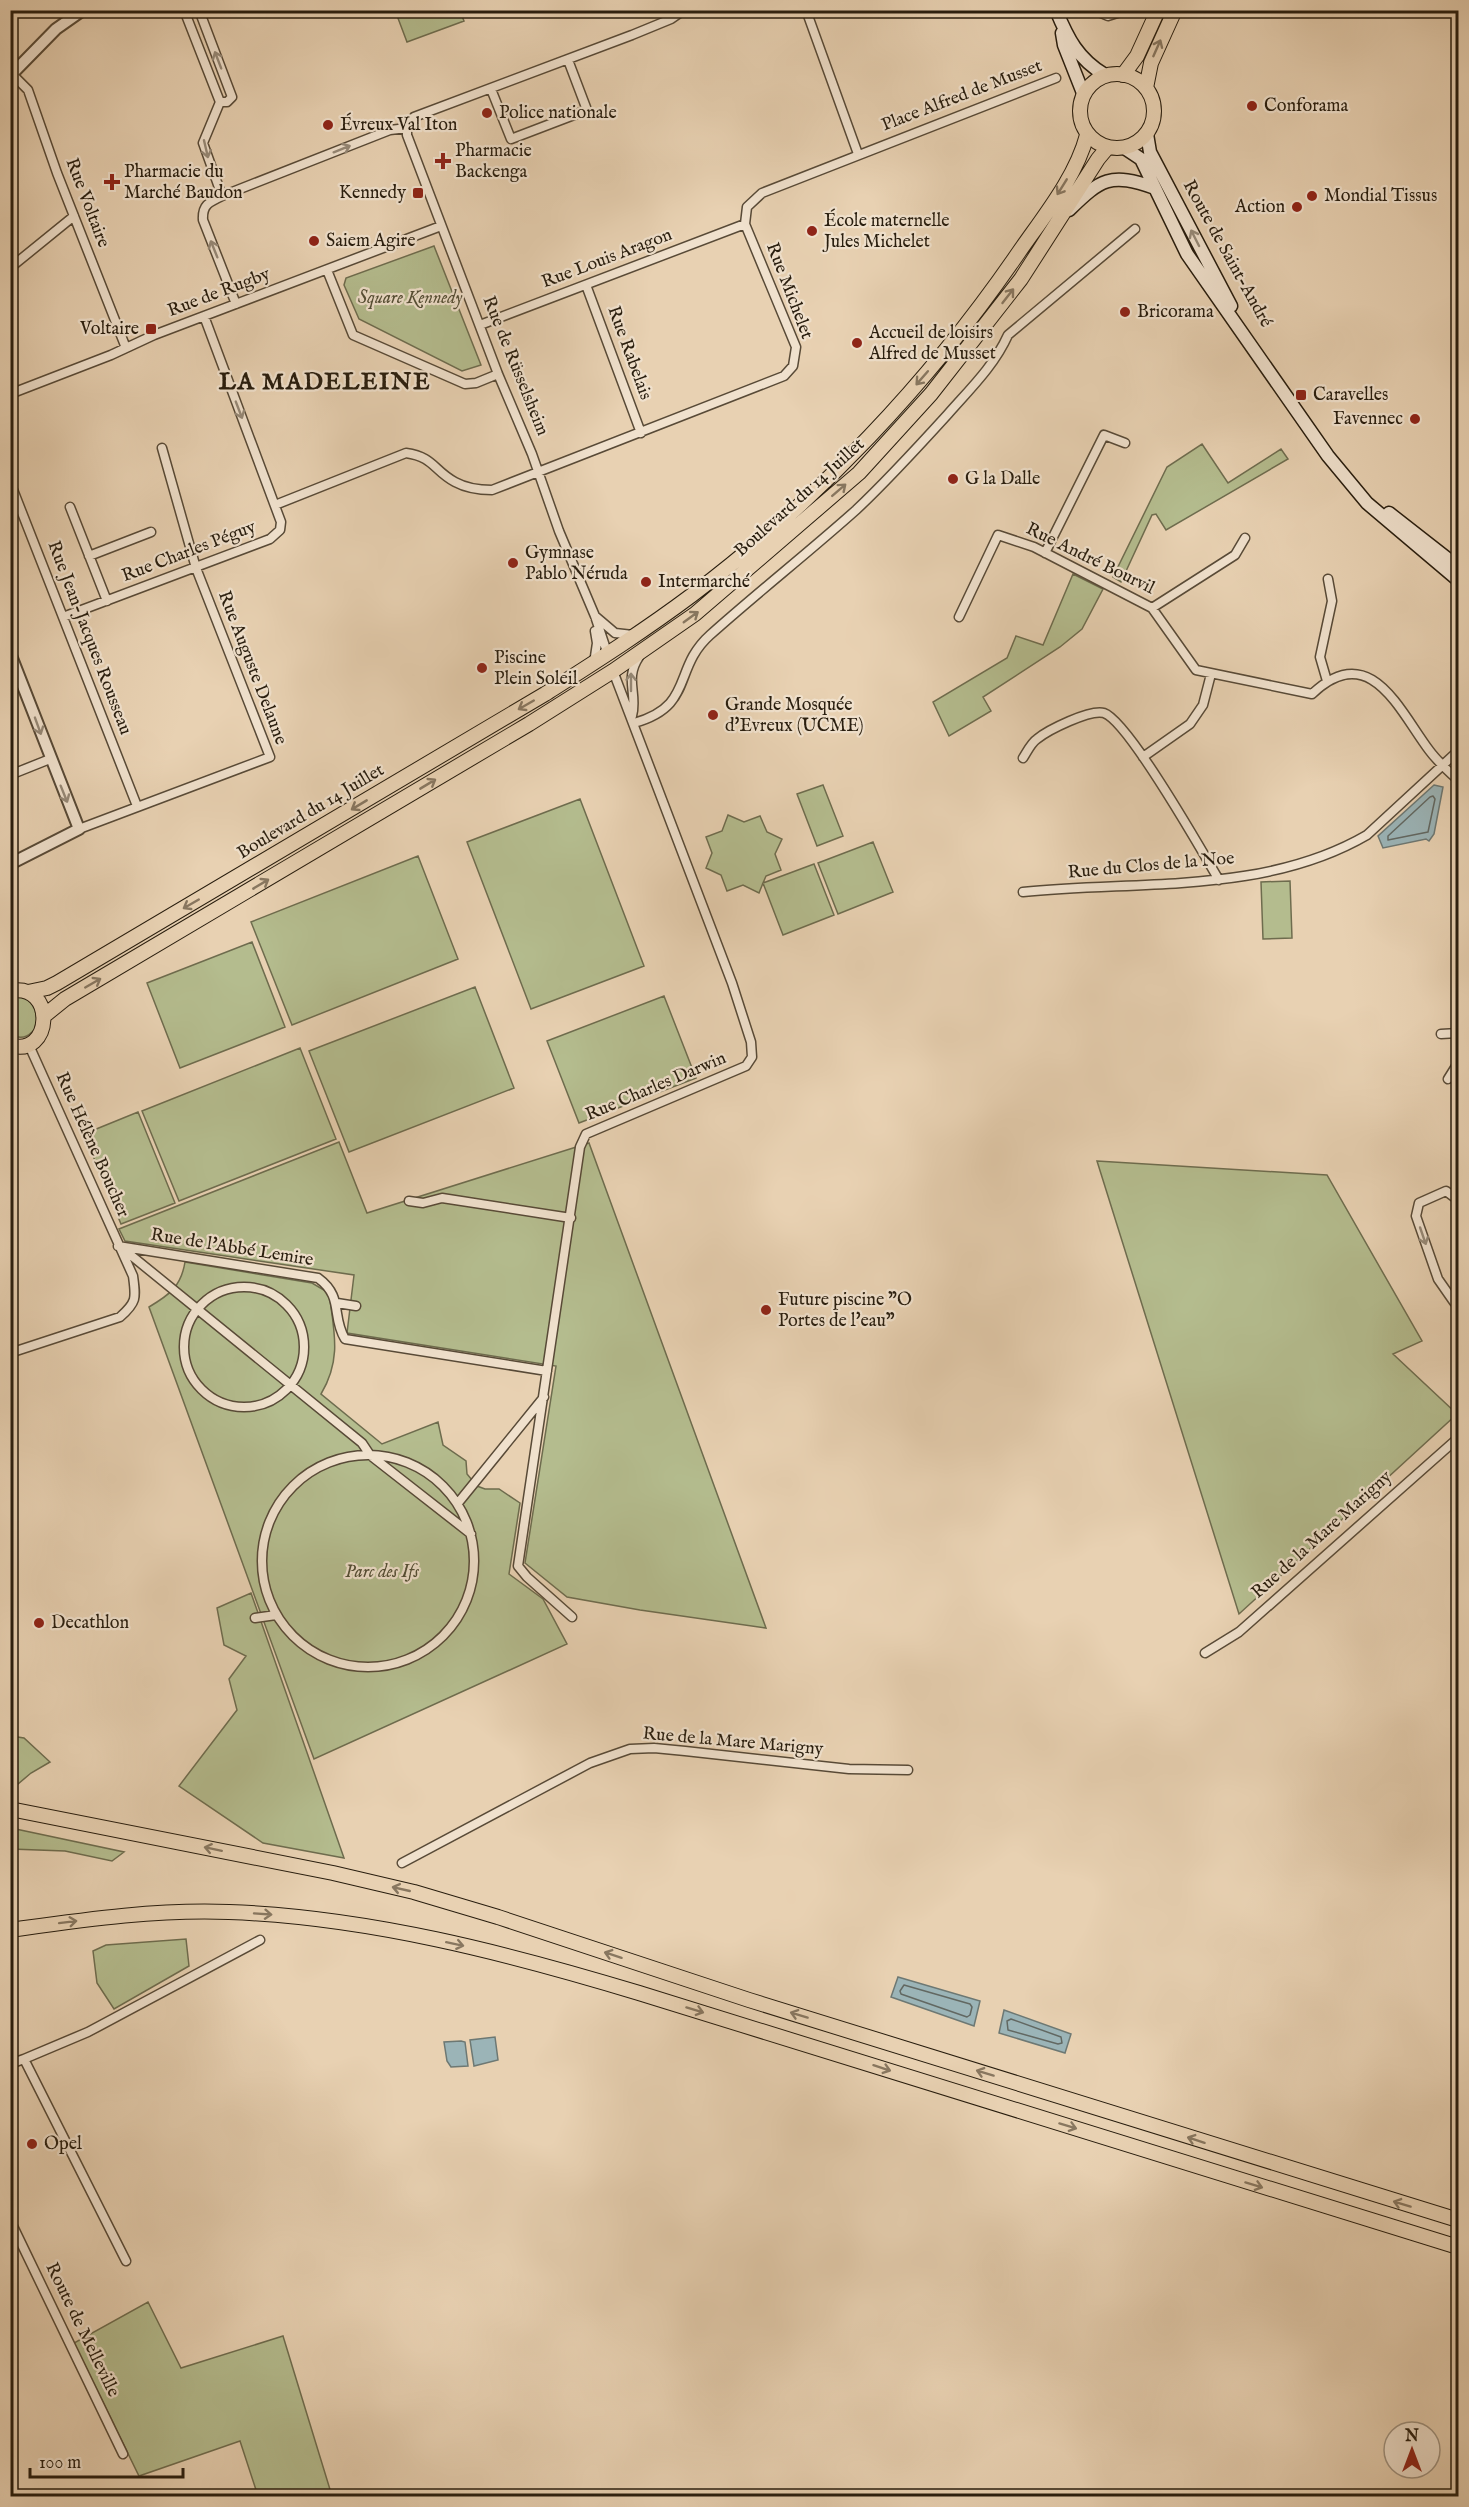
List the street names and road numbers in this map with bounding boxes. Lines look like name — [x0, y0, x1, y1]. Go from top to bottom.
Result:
street label: Place Alfred de Musset — [879, 55, 1045, 137]
street label: Rue Voltaire — [59, 155, 115, 251]
street label: Route de Saint-André — [1177, 176, 1277, 332]
street label: Rue Louis Aragon — [539, 223, 676, 294]
street label: Rue Michelet — [760, 239, 818, 343]
street label: Rue de Rugby — [164, 263, 274, 323]
street label: Rue de Rüsselsheim — [477, 293, 554, 439]
street label: Rue Rabelais — [601, 303, 657, 403]
street label: Boulevard du 14 Juillet — [730, 433, 870, 563]
street label: Rue Charles Péguy — [119, 516, 259, 588]
street label: Rue André Bourvil — [1022, 518, 1158, 600]
street label: Rue Jean-Jacques Rousseau — [41, 538, 137, 738]
street label: Rue Auguste Delaune — [212, 588, 292, 748]
street label: Boulevard du 14 Juillet — [233, 759, 389, 865]
street label: Rue du Clos de la Noe — [1067, 847, 1235, 885]
street label: Rue Charles Darwin — [582, 1047, 730, 1127]
street label: Rue Hélène Boucher — [50, 1069, 134, 1222]
street label: Rue de l'Abbé Lemire — [149, 1224, 315, 1272]
street label: Rue de la Mare Marigny — [1247, 1466, 1397, 1604]
street label: Rue de la Mare Marigny — [642, 1723, 824, 1761]
street label: Route de Melleville — [40, 2259, 124, 2401]

